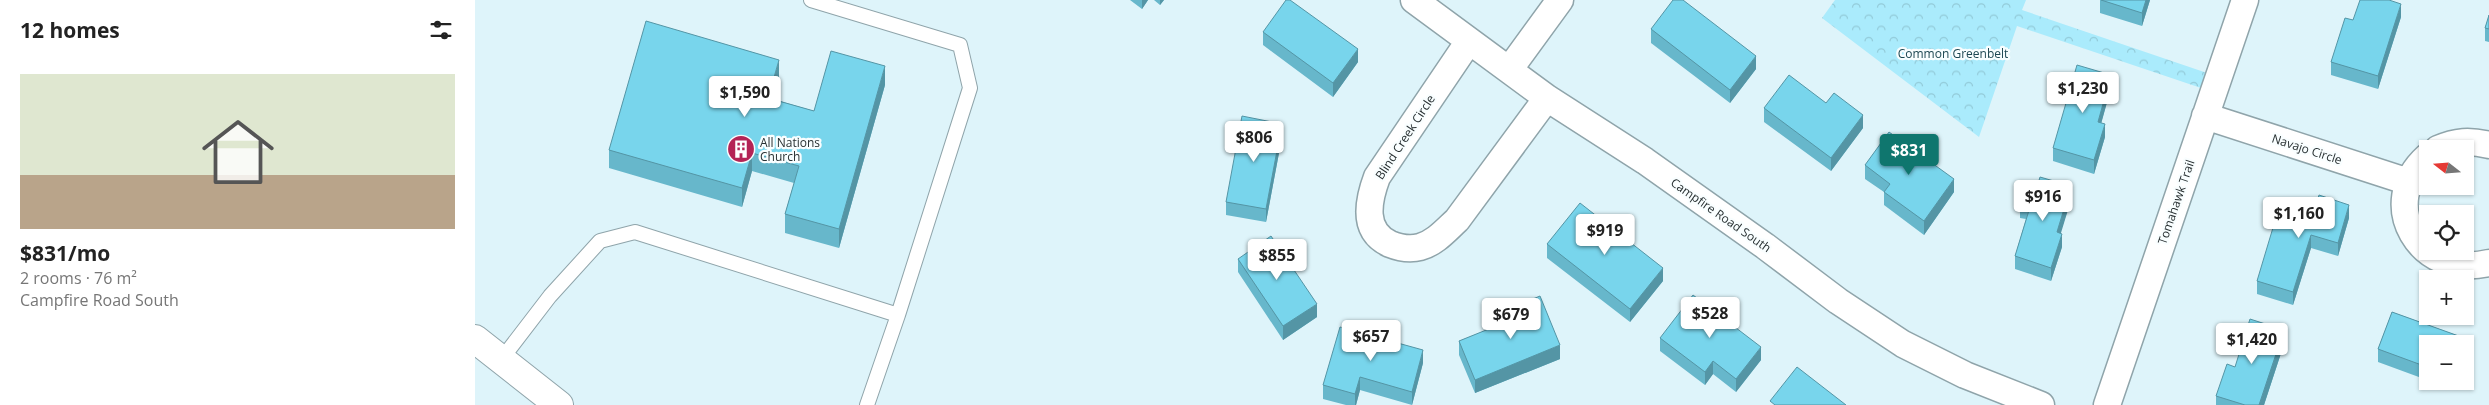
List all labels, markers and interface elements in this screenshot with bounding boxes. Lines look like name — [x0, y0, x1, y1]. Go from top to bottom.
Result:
text: 12 homes — [20, 16, 120, 44]
icon: filters — [427, 16, 455, 44]
park label: Common Greenbelt — [1898, 45, 2008, 62]
pin: $1,230 — [2042, 72, 2124, 114]
pin: $1,590 — [704, 76, 786, 118]
text: $1,230 — [2058, 77, 2108, 99]
text: $1,590 — [720, 81, 770, 103]
street label: Blind Creek Circle — [1371, 91, 1439, 183]
icon: home — [193, 107, 283, 197]
pin: $806 — [1224, 120, 1284, 163]
text: $806 — [1236, 126, 1272, 148]
street label: Navajo Circle — [2270, 130, 2344, 168]
building icon: All Nations Church — [726, 134, 756, 164]
place label: All Nations Church — [760, 134, 820, 165]
pin: $831 — [1879, 134, 1939, 176]
text: $831 — [1891, 139, 1927, 161]
north arrow — [2419, 140, 2474, 195]
map controls — [2419, 140, 2474, 390]
street label: Tomahawk Trail — [2154, 157, 2198, 247]
street label: Campfire Road South — [1667, 174, 1775, 256]
pin: $916 — [2013, 180, 2073, 222]
text: $916 — [2025, 185, 2061, 207]
pin: $1,160 — [2258, 196, 2340, 239]
text: $1,160 — [2274, 202, 2324, 224]
button: locate — [2419, 205, 2474, 260]
pin: $919 — [1575, 214, 1635, 256]
text: $919 — [1587, 219, 1623, 241]
pin: $855 — [1247, 238, 1307, 281]
text: $831/mo — [20, 239, 110, 267]
text: $855 — [1259, 244, 1295, 266]
text: 2 rooms · 76 m² — [20, 267, 137, 289]
button: + — [2419, 270, 2474, 325]
text: Campfire Road South — [20, 289, 179, 311]
pin: $528 — [1680, 296, 1740, 339]
pin: $679 — [1481, 298, 1541, 340]
text: $528 — [1692, 302, 1728, 324]
text: $679 — [1493, 303, 1529, 325]
pin: $657 — [1341, 320, 1401, 362]
pin: $1,420 — [2211, 322, 2293, 365]
text: $657 — [1353, 325, 1389, 347]
text: $1,420 — [2227, 328, 2277, 350]
button: − — [2419, 335, 2474, 390]

